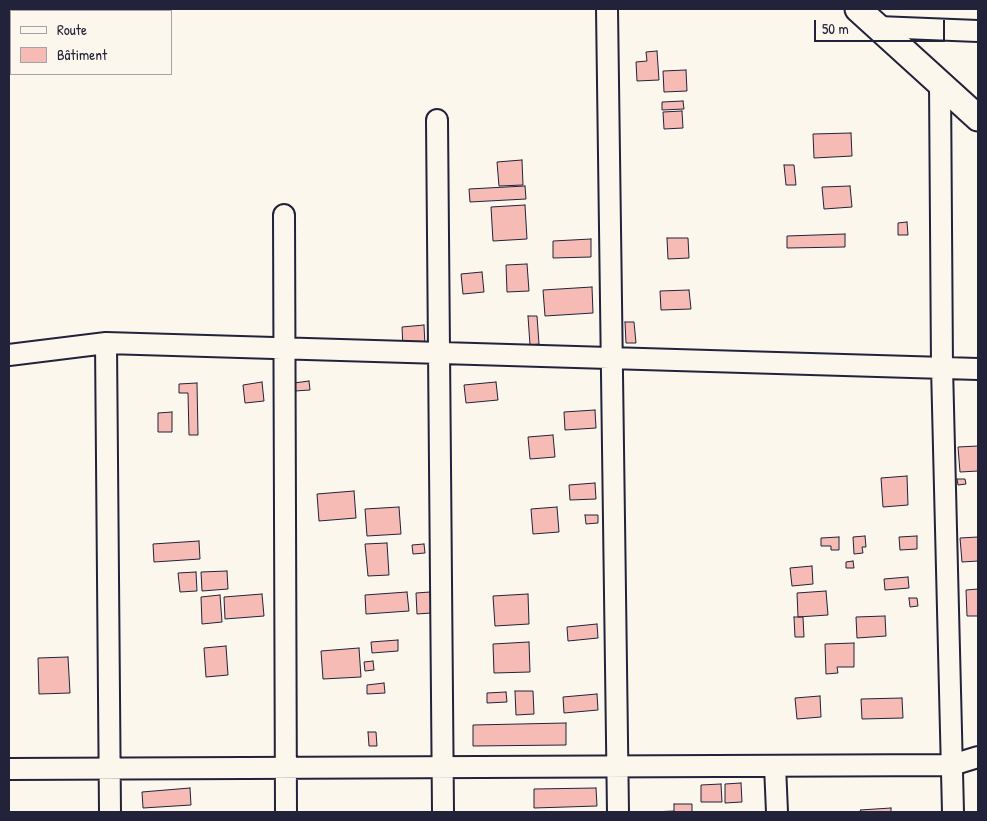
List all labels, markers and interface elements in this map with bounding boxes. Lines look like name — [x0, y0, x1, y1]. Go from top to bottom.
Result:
legend — [10, 10, 172, 75]
scale bar — [817, 10, 948, 42]
text: 50 m — [822, 18, 849, 39]
text: Route — [57, 19, 87, 40]
text: Bâtiment — [57, 44, 107, 65]

